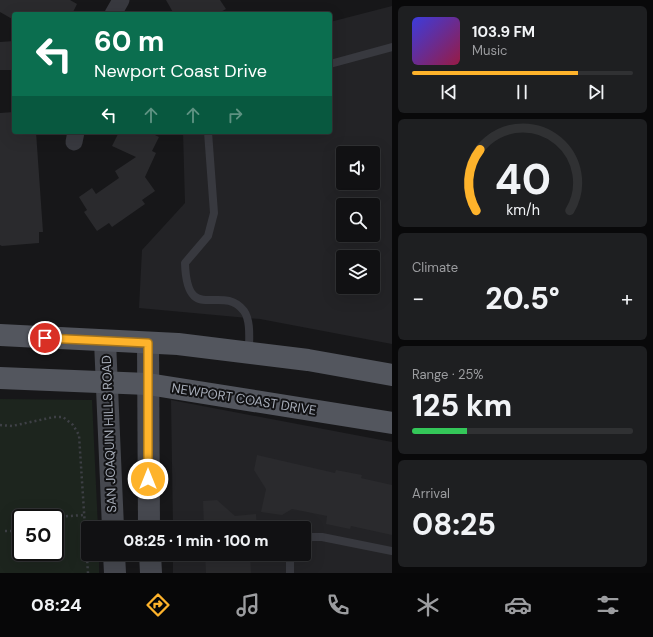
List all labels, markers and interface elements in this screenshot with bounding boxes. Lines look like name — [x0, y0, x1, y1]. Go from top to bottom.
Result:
text: 103.9 FM — [472, 22, 535, 42]
text: 60 m — [94, 23, 164, 60]
icon: left — [28, 28, 80, 80]
text: Music — [472, 42, 507, 59]
text: Newport Coast Drive — [94, 59, 267, 83]
icon: previous — [438, 81, 460, 103]
icon: pause — [511, 81, 533, 103]
icon: next — [585, 81, 607, 103]
icon: left — [98, 104, 120, 126]
icon: ahead — [140, 104, 162, 126]
icon: ahead — [182, 104, 204, 126]
icon: right — [224, 104, 246, 126]
map controls — [336, 146, 380, 294]
button: sound — [336, 146, 380, 190]
text: 40 — [494, 153, 551, 207]
button: search — [336, 198, 380, 242]
text: km/h — [506, 201, 539, 219]
button: layers — [336, 250, 380, 294]
text: Climate — [412, 259, 458, 276]
text: 20.5° — [485, 279, 560, 318]
text: − — [412, 284, 424, 313]
text: + — [621, 284, 633, 313]
pin — [28, 321, 62, 355]
icon: arrive — [34, 327, 56, 349]
street label: SAN JOAQUIN HILLS ROAD — [98, 355, 120, 513]
text: Range · 25% — [412, 366, 484, 383]
street label: NEWPORT COAST DRIVE — [170, 379, 318, 419]
text: 125 km — [412, 386, 512, 425]
position arrow — [127, 458, 169, 500]
text: Arrival — [412, 485, 450, 502]
text: 08:25 — [412, 505, 496, 544]
speed limit sign: 50 — [12, 509, 64, 561]
text: 08:25 · 1 min · 100 m — [124, 531, 268, 551]
icon: directions — [144, 591, 172, 619]
icon: music — [234, 591, 262, 619]
icon: phone — [324, 591, 352, 619]
icon: climate — [414, 591, 442, 619]
icon: car — [504, 591, 532, 619]
icon: filters — [594, 591, 622, 619]
text: 08:24 — [31, 593, 82, 617]

